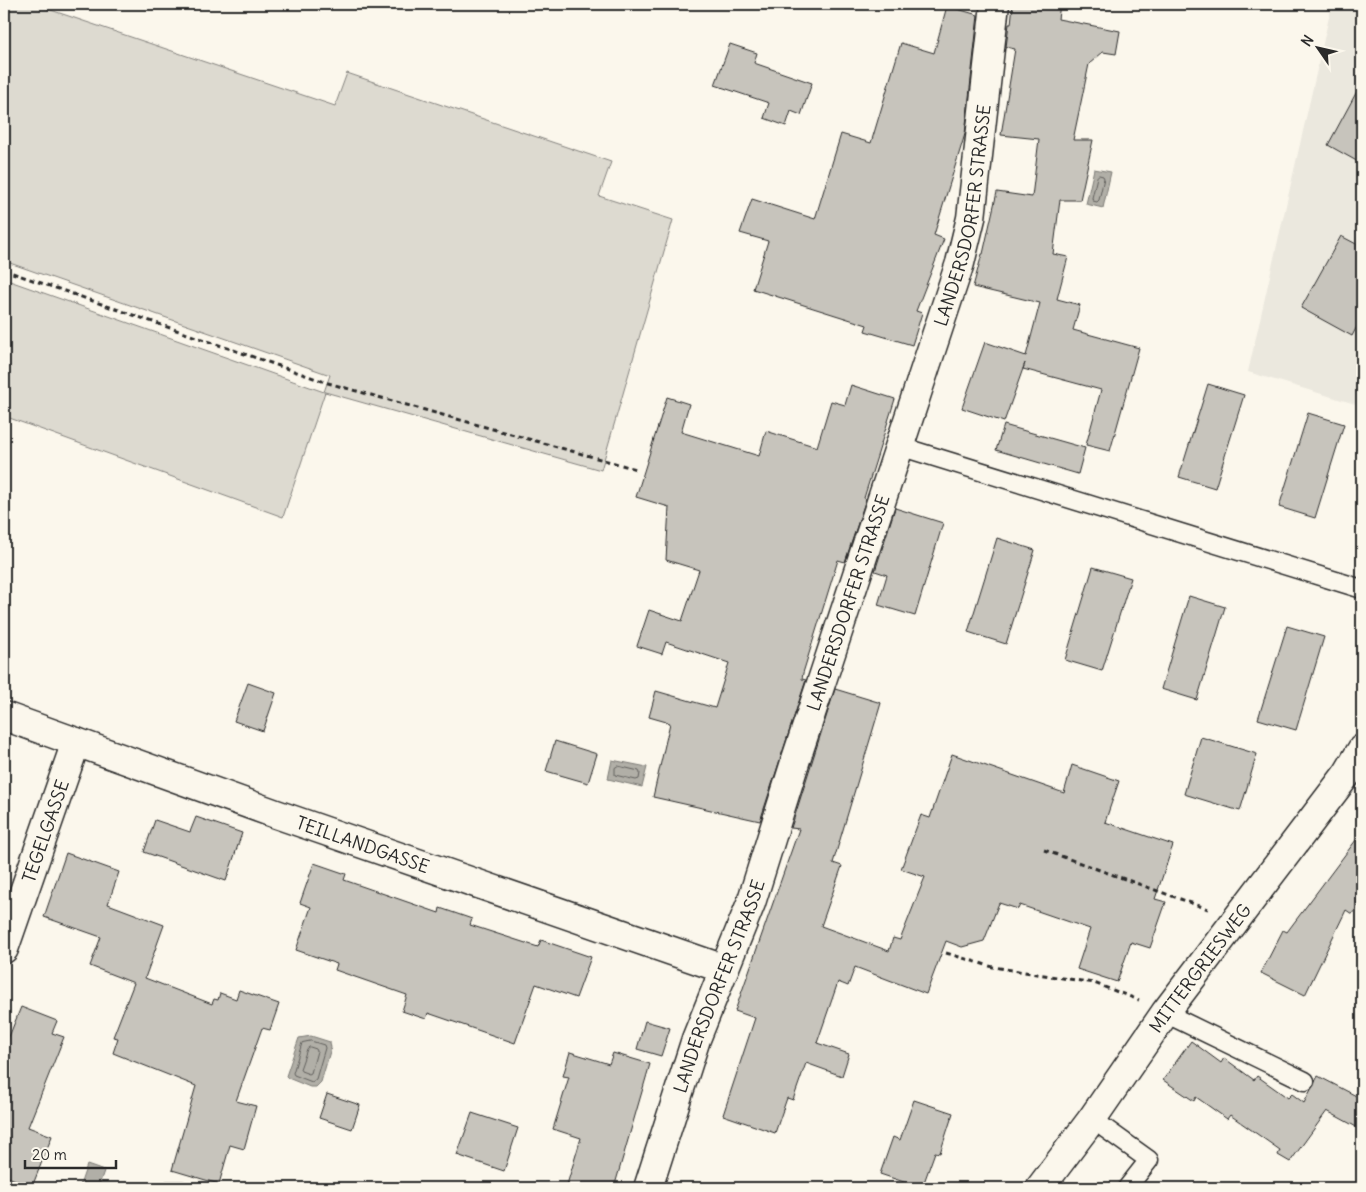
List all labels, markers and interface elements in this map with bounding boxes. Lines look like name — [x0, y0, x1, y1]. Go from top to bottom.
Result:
north arrow — [1294, 22, 1344, 72]
text: N — [1297, 32, 1317, 50]
street label: LANDERSDORFER STRASSE — [928, 103, 995, 329]
street label: LANDERSDORFER STRASSE — [801, 491, 894, 714]
street label: TEGELGASSE — [17, 776, 74, 886]
street label: TEILLANDGASSE — [293, 810, 432, 878]
street label: LANDERSDORFER STRASSE — [668, 877, 769, 1096]
street label: MITTERGRIESWEG — [1144, 899, 1256, 1037]
scale bar — [25, 1137, 116, 1169]
text: 20 m — [32, 1145, 67, 1164]

